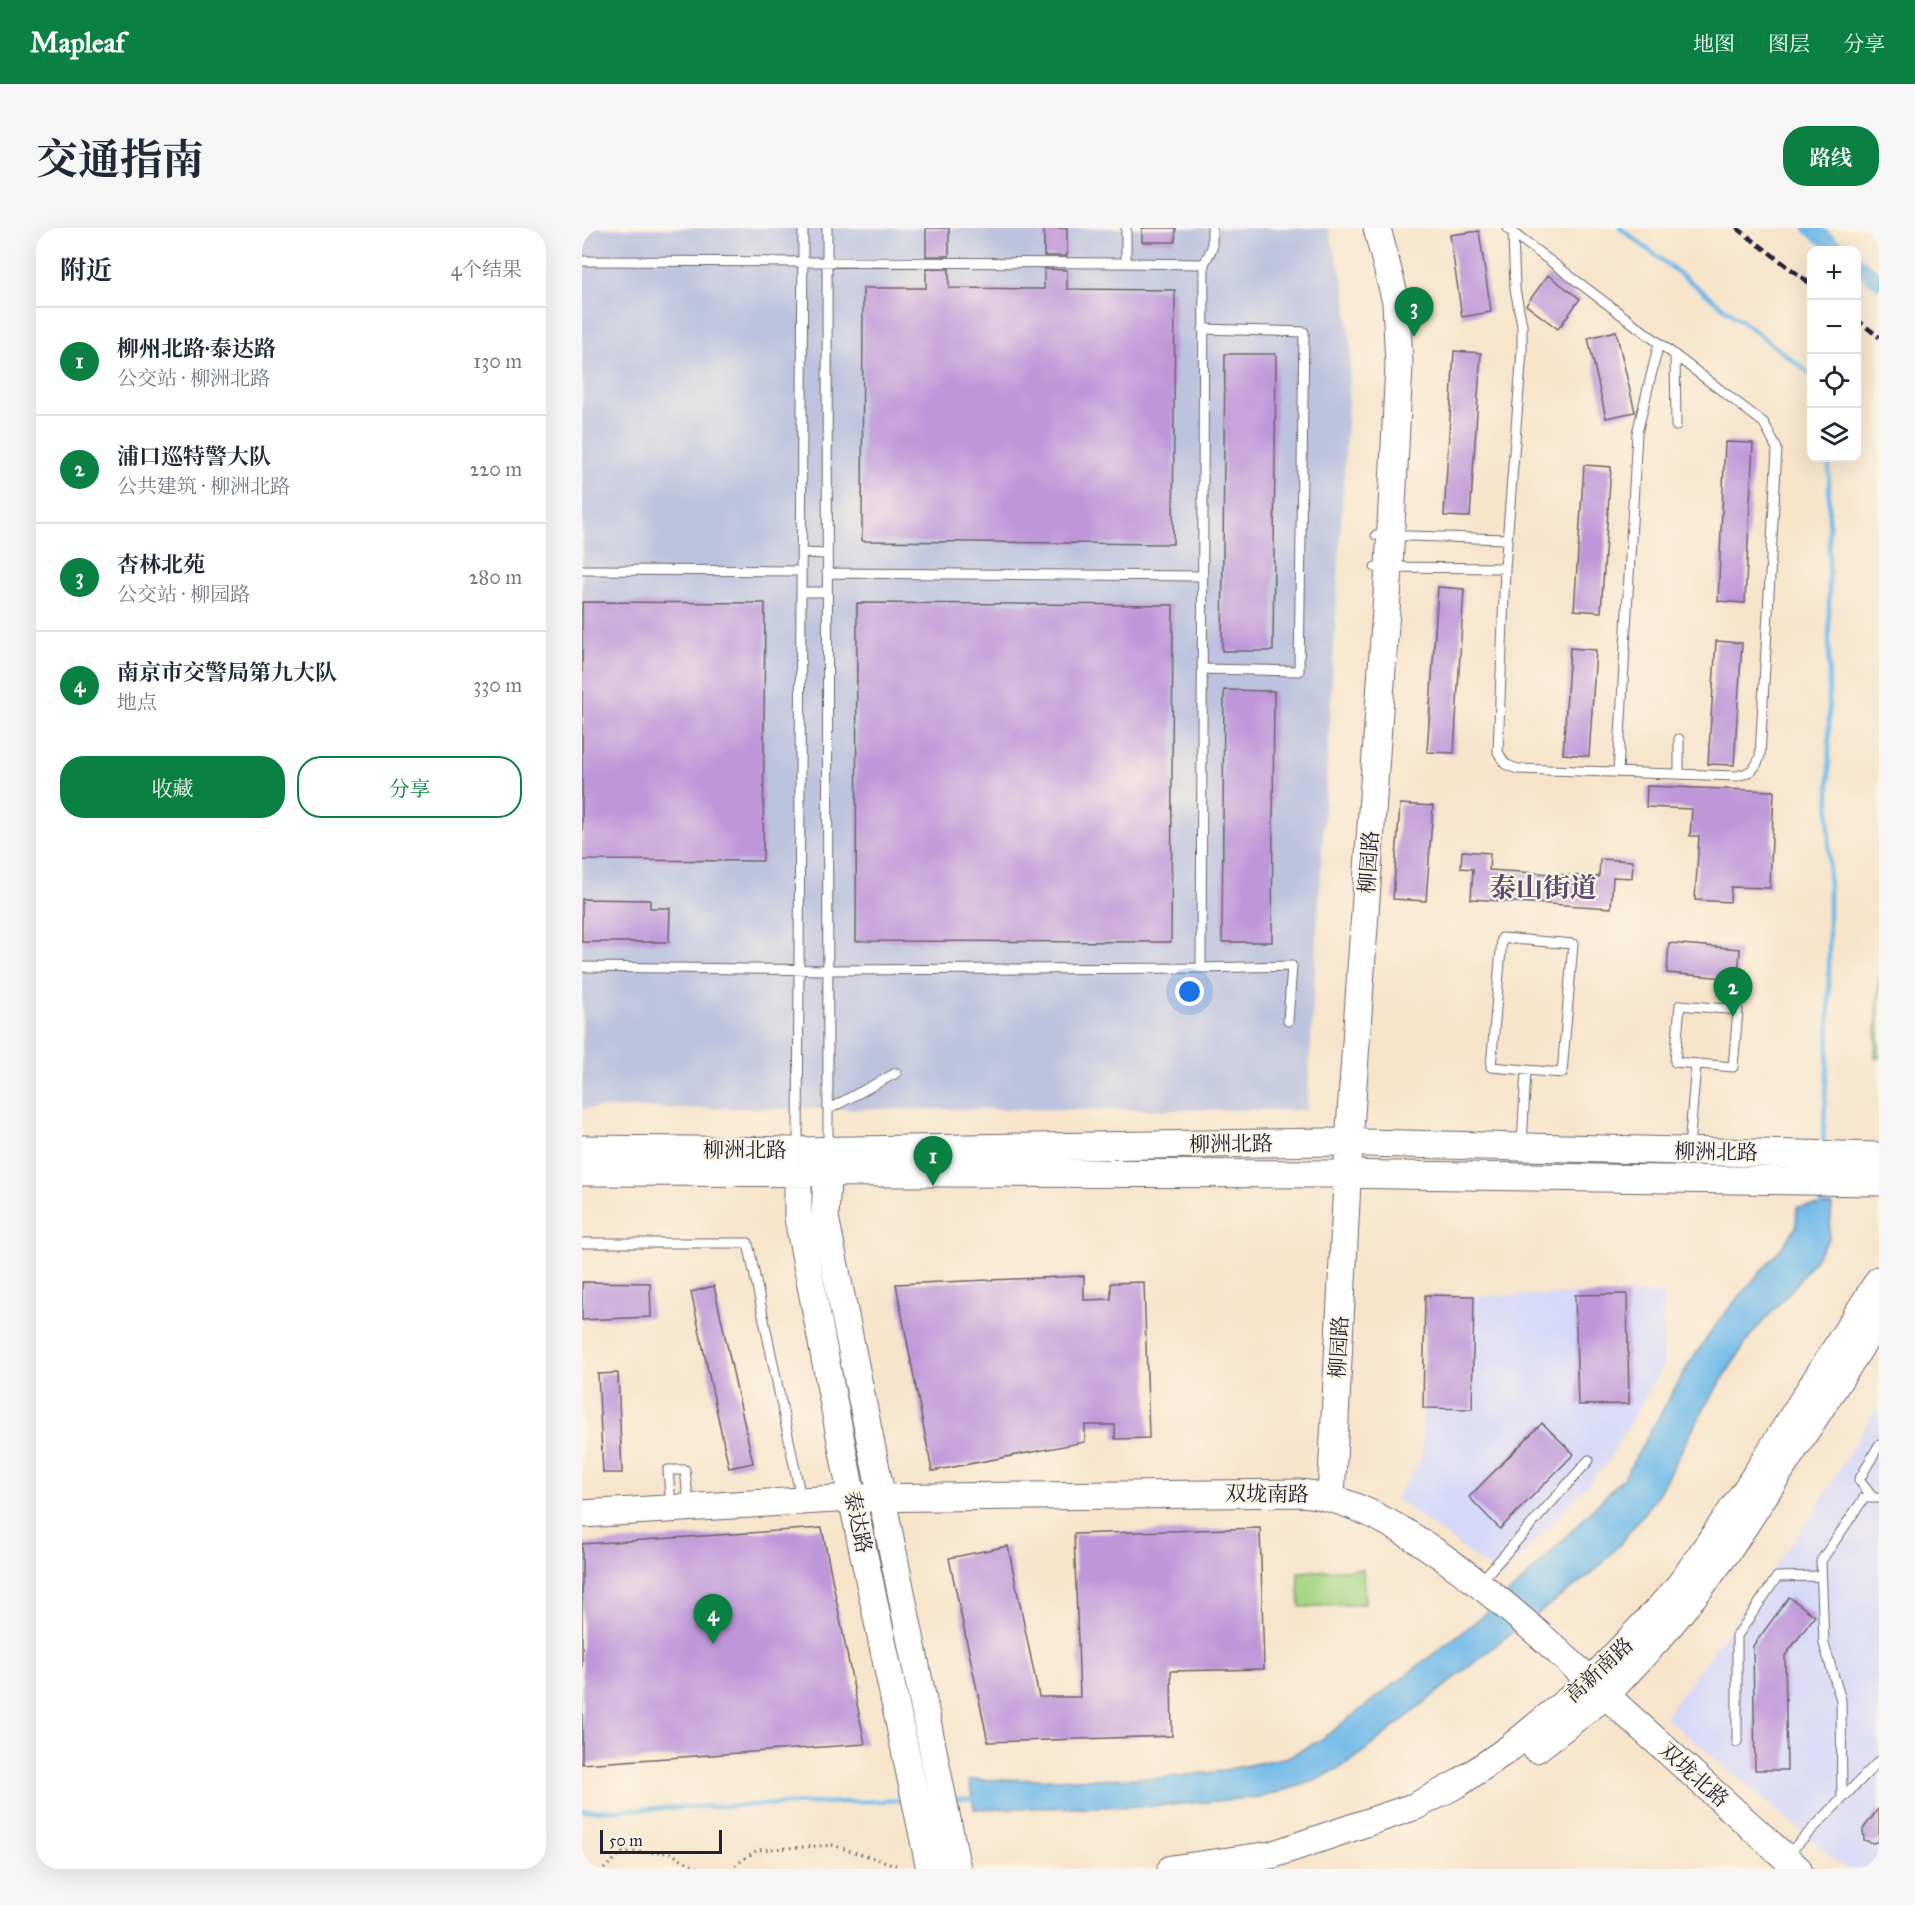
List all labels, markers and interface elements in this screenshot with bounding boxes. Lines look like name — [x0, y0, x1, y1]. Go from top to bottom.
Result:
text: Mapleaf — [30, 25, 125, 60]
text: 地图 — [1693, 31, 1735, 57]
text: 图层 — [1768, 31, 1810, 57]
text: 分享 — [1843, 31, 1885, 57]
button: 路线 — [1783, 126, 1879, 186]
text: 交通指南 — [36, 134, 204, 186]
map controls — [1807, 246, 1861, 462]
button: + — [1807, 246, 1861, 300]
text: 附近 — [60, 254, 112, 286]
text: 4个结果 — [451, 257, 522, 281]
pin: 3 — [1394, 288, 1434, 337]
button: − — [1807, 300, 1861, 354]
text: 柳州北路·泰达路 — [117, 335, 276, 362]
text: 1 — [76, 349, 83, 373]
text: 130 m — [473, 349, 522, 373]
button: locate — [1807, 354, 1861, 408]
text: 公交站 · 柳洲北路 — [117, 366, 270, 390]
button: layers — [1807, 408, 1861, 462]
text: 浦口巡特警大队 — [117, 443, 271, 470]
text: 2 — [75, 457, 84, 481]
text: 220 m — [470, 457, 522, 481]
text: 公共建筑 · 柳洲北路 — [117, 474, 290, 498]
text: 杏林北苑 — [117, 551, 205, 578]
text: 3 — [76, 565, 84, 589]
text: 280 m — [469, 565, 522, 589]
text: 公交站 · 柳园路 — [117, 582, 250, 606]
text: 南京市交警局第九大队 — [117, 659, 337, 686]
text: 4 — [74, 673, 85, 697]
text: 330 m — [473, 673, 522, 697]
text: 地点 — [117, 690, 157, 714]
button: 收藏 — [60, 756, 285, 818]
button: 分享 — [297, 756, 522, 818]
street label: 柳园路 — [1354, 830, 1384, 894]
district label: 泰山街道 — [1489, 871, 1597, 904]
pin: 2 — [1714, 968, 1752, 1017]
your location — [1175, 977, 1204, 1006]
street label: 柳洲北路 — [1189, 1130, 1273, 1158]
pin: 1 — [914, 1136, 952, 1186]
street label: 柳洲北路 — [703, 1137, 787, 1163]
street label: 柳洲北路 — [1674, 1138, 1758, 1166]
street label: 柳园路 — [1324, 1315, 1354, 1379]
street label: 双垅南路 — [1225, 1480, 1309, 1508]
street label: 泰达路 — [839, 1488, 877, 1556]
pin: 4 — [694, 1594, 732, 1644]
street label: 高新南路 — [1559, 1632, 1639, 1708]
street label: 双垅北路 — [1654, 1737, 1734, 1813]
scale bar — [600, 1827, 722, 1854]
text: 50 m — [609, 1831, 643, 1850]

